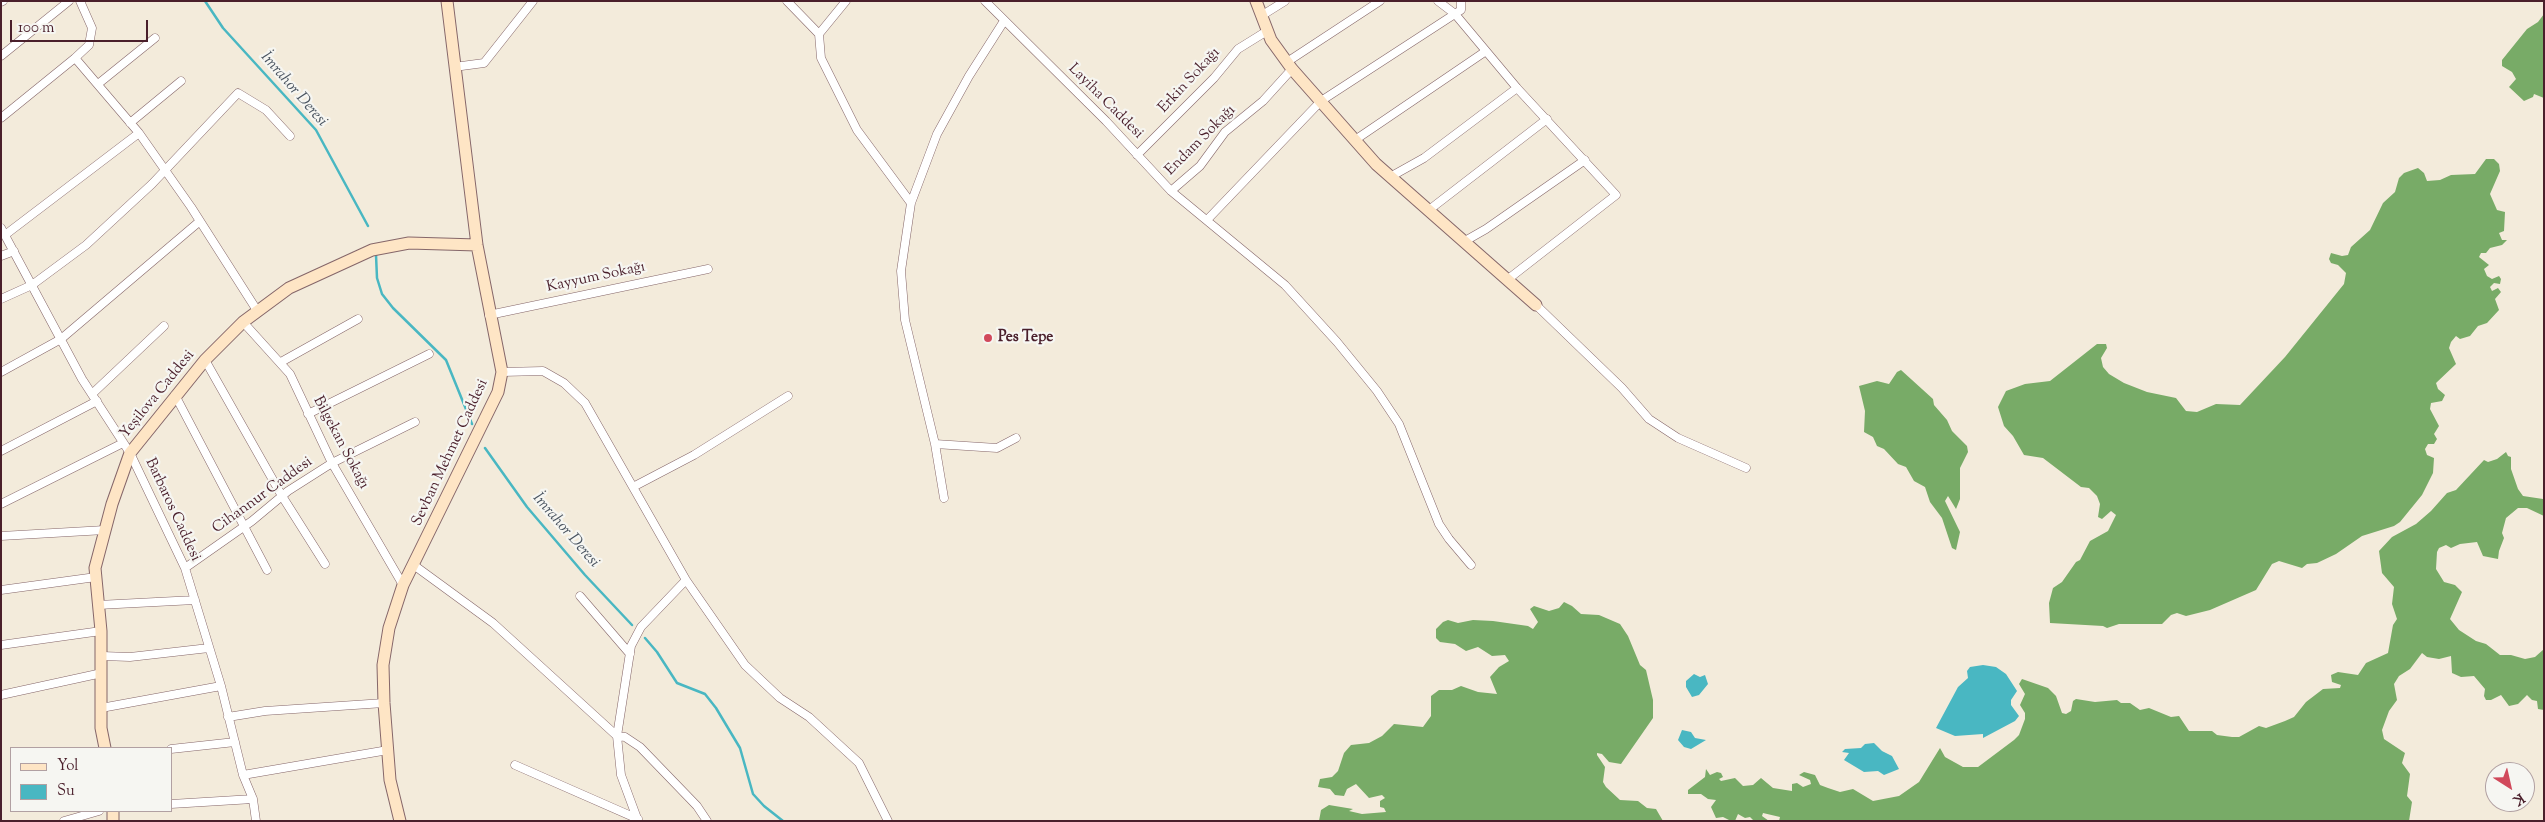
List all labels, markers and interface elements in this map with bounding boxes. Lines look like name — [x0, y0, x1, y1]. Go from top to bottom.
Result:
scale bar — [12, 10, 150, 42]
text: 100 m — [18, 18, 54, 39]
street label: Erkin Sokağı — [1155, 45, 1225, 117]
water label: İmrahor Deresi — [255, 49, 331, 131]
street label: Layiha Caddesi — [1064, 61, 1146, 143]
street label: Endam Sokağı — [1162, 102, 1240, 180]
street label: Kayyum Sokağı — [545, 259, 647, 297]
place label: Pes Tepe — [998, 329, 1053, 347]
marker: Pes Tepe — [982, 332, 994, 344]
street label: Yeşilova Caddesi — [117, 347, 199, 443]
street label: Sevban Mehmet Caddesi — [409, 377, 493, 529]
street label: Bilgekan Sokağı — [308, 393, 372, 493]
street label: Cihannur Caddesi — [209, 454, 317, 538]
street label: Barbaros Caddesi — [140, 456, 204, 564]
water label: İmrahor Deresi — [527, 490, 603, 572]
legend — [10, 747, 172, 812]
text: Yol — [57, 756, 79, 777]
north arrow — [2485, 762, 2535, 812]
text: Su — [57, 781, 75, 802]
text: K — [2508, 787, 2528, 810]

